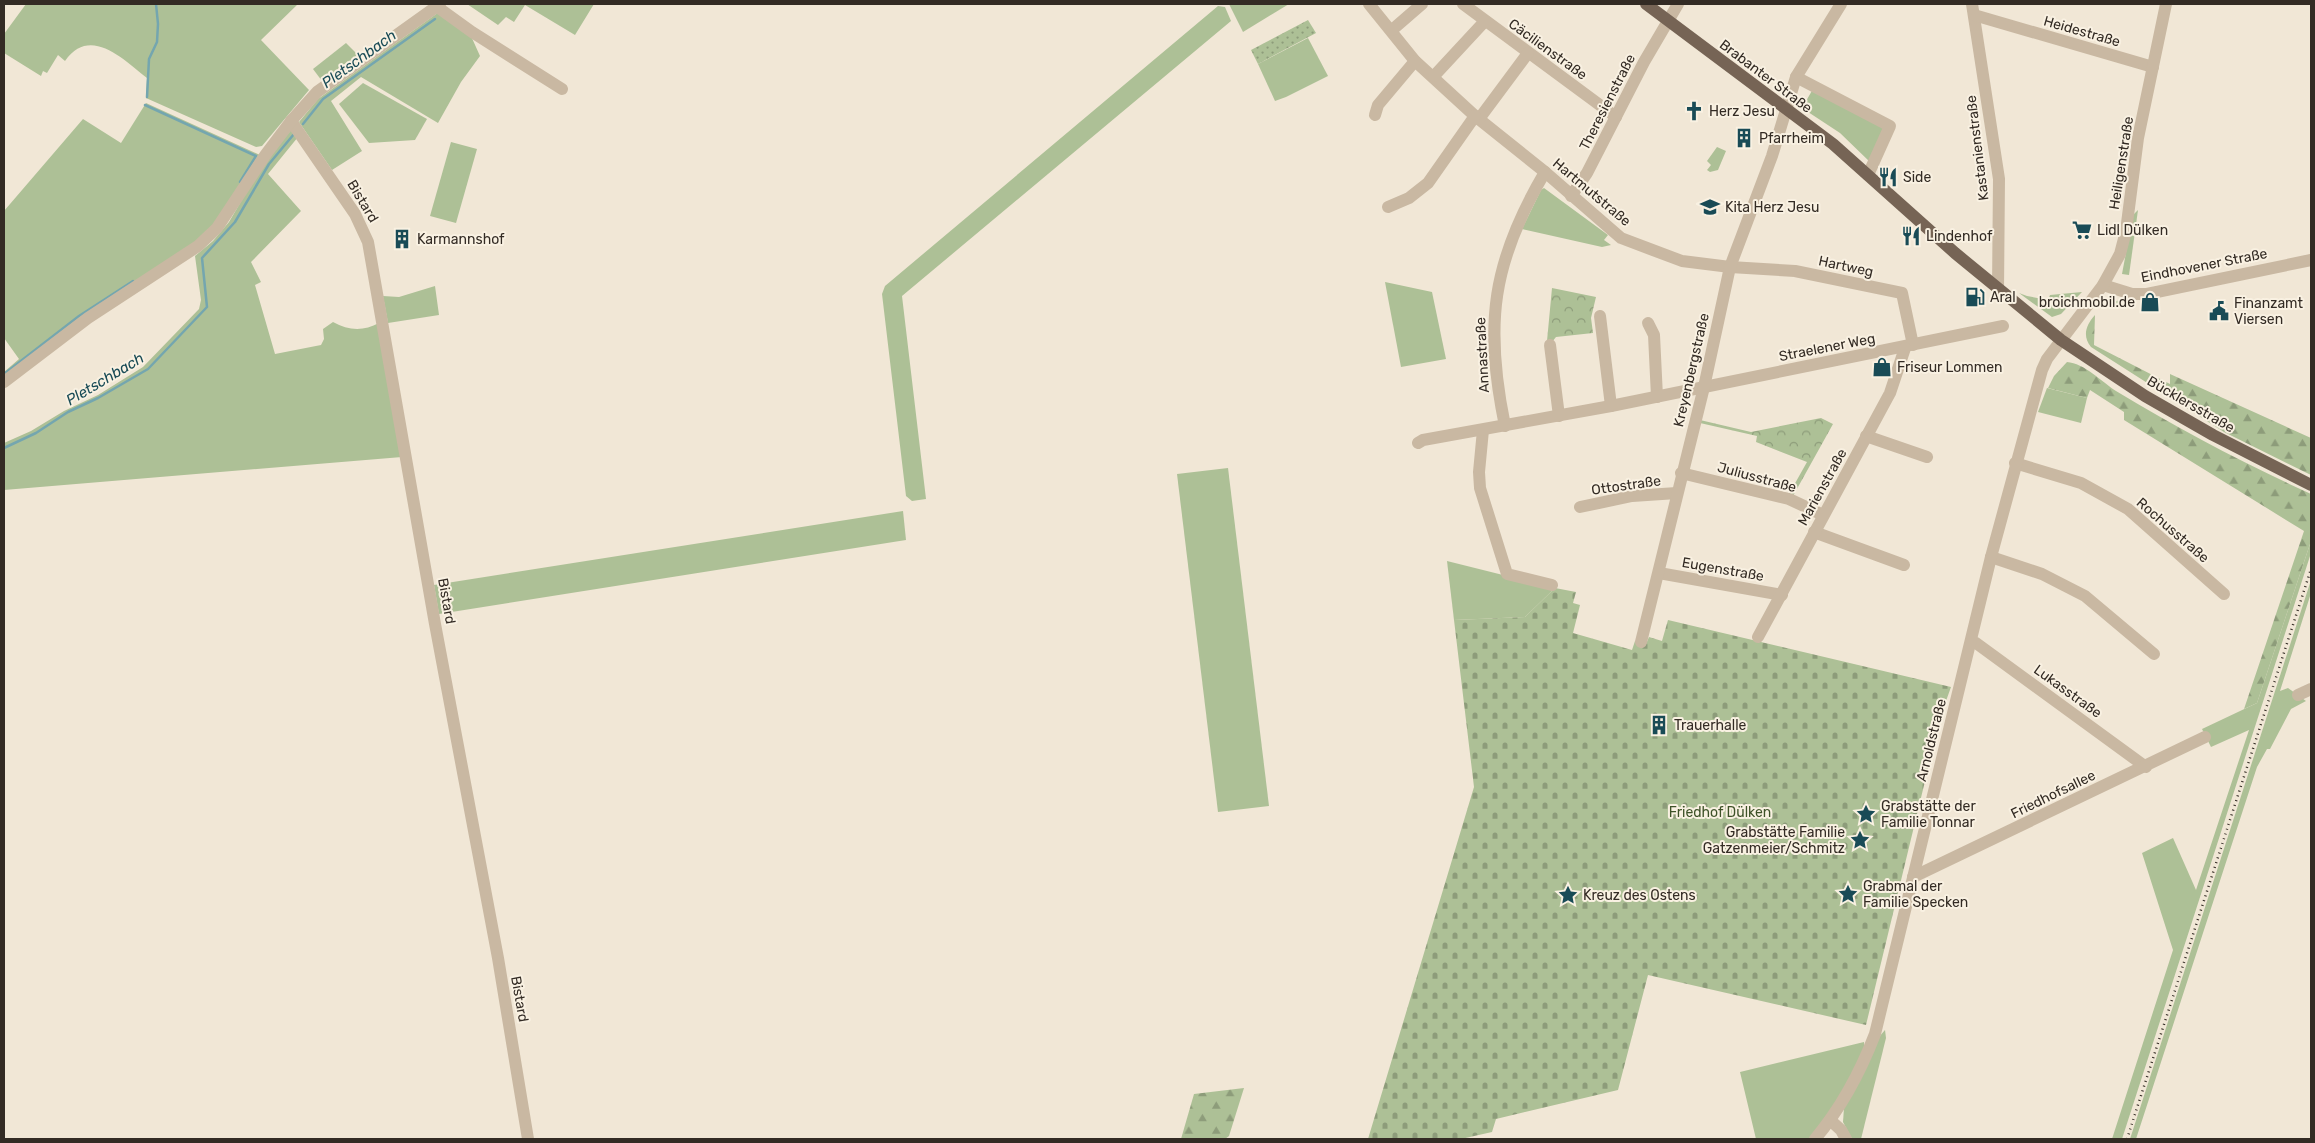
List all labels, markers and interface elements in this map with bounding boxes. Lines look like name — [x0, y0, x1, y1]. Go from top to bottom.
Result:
street label: Heidestraße — [2042, 12, 2122, 51]
street label: Cäcilienstraße — [1505, 15, 1590, 84]
water label: Pletschbach — [318, 26, 400, 92]
street label: Brabanter Straße — [1716, 36, 1816, 117]
street label: Theresienstraße — [1576, 51, 1639, 153]
street label: Kastanienstraße — [1963, 94, 1992, 202]
church icon: Herz Jesu — [1683, 100, 1705, 122]
place label: Herz Jesu — [1709, 103, 1775, 120]
street label: Heiligenstraße — [2106, 115, 2137, 211]
building icon: Pfarrheim — [1733, 127, 1755, 149]
place label: Pfarrheim — [1759, 130, 1824, 147]
street label: Hartmutstraße — [1549, 155, 1634, 230]
restaurant icon: Side — [1877, 166, 1899, 188]
place label: Side — [1903, 169, 1931, 186]
street label: Bistard — [343, 177, 382, 226]
school or university icon: Kita Herz Jesu — [1699, 196, 1721, 218]
place label: Kita Herz Jesu — [1725, 199, 1819, 216]
supermarket icon: Lidl Dülken — [2071, 219, 2093, 241]
place label: Lidl Dülken — [2097, 222, 2168, 239]
restaurant icon: Lindenhof — [1900, 225, 1922, 247]
building icon: Karmannshof — [391, 228, 413, 250]
place label: Lindenhof — [1926, 228, 1993, 245]
place label: Karmannshof — [417, 231, 505, 248]
street label: Eindhovener Straße — [2140, 245, 2269, 286]
street label: Hartweg — [1817, 252, 1875, 281]
fuel station icon: Aral — [1964, 286, 1986, 308]
place label: Aral — [1990, 289, 2016, 306]
shop icon: broichmobil.de — [2139, 291, 2161, 313]
place label: broichmobil.de — [2039, 294, 2135, 311]
place label: Finanzamt Viersen — [2234, 295, 2303, 328]
public building icon: Finanzamt Viersen — [2208, 300, 2230, 322]
street label: Kreyenbergstraße — [1670, 311, 1713, 429]
street label: Annastraße — [1472, 317, 1493, 393]
street label: Straelener Weg — [1777, 330, 1877, 365]
water label: Pletschbach — [63, 349, 147, 409]
shop icon: Friseur Lommen — [1871, 356, 1893, 378]
place label: Friseur Lommen — [1897, 359, 2003, 376]
street label: Bücklersstraße — [2144, 373, 2238, 436]
street label: Marienstraße — [1794, 446, 1851, 529]
street label: Juliusstraße — [1715, 459, 1798, 496]
street label: Ottostraße — [1590, 472, 1662, 499]
street label: Rochusstraße — [2133, 494, 2213, 567]
street label: Eugenstraße — [1680, 554, 1765, 585]
street label: Bistard — [434, 577, 459, 625]
street label: Lukasstraße — [2030, 661, 2105, 722]
street label: Arnoldstraße — [1913, 697, 1950, 783]
building icon: Trauerhalle — [1648, 714, 1670, 736]
place label: Trauerhalle — [1674, 717, 1747, 734]
street label: Friedhofsallee — [2008, 767, 2098, 822]
place label: Grabstätte der Familie Tonnar — [1881, 798, 1976, 831]
place icon: Grabstätte der Familie Tonnar — [1855, 803, 1877, 825]
park label: Friedhof Dülken — [1669, 804, 1771, 821]
place label: Grabstätte Familie Gatzenmeier/Schmitz — [1703, 824, 1845, 857]
place icon: Grabstätte Familie Gatzenmeier/Schmitz — [1849, 829, 1871, 851]
place label: Grabmal der Familie Specken — [1863, 878, 1968, 911]
place icon: Grabmal der Familie Specken — [1837, 883, 1859, 905]
place icon: Kreuz des Ostens — [1557, 884, 1579, 906]
place label: Kreuz des Ostens — [1583, 887, 1696, 904]
street label: Bistard — [507, 975, 532, 1023]

